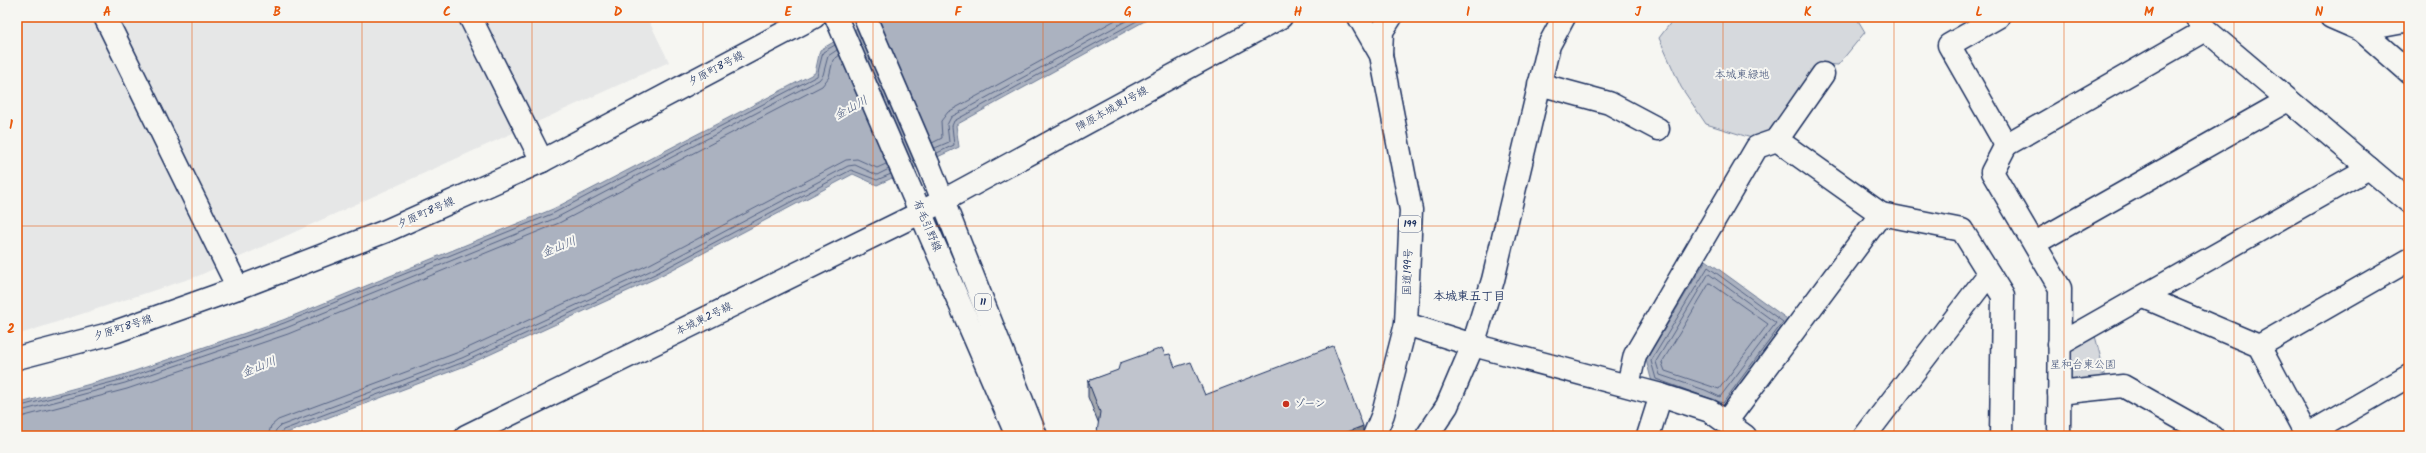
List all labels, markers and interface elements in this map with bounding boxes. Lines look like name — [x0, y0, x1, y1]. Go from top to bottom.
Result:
text: A — [103, 2, 111, 23]
text: B — [273, 2, 281, 23]
text: C — [443, 2, 451, 23]
text: D — [614, 2, 623, 23]
text: E — [784, 2, 792, 23]
text: F — [954, 2, 962, 23]
text: G — [1124, 2, 1132, 23]
text: H — [1294, 2, 1303, 23]
text: I — [1466, 2, 1470, 23]
text: J — [1635, 2, 1642, 23]
text: K — [1804, 2, 1812, 23]
text: L — [1975, 2, 1983, 23]
text: M — [2144, 2, 2154, 23]
text: N — [2315, 2, 2324, 23]
street label: 夕原町8号線 — [685, 47, 747, 91]
park label: 本城東緑地 — [1715, 66, 1770, 84]
street label: 陣原本城東1号線 — [1072, 82, 1152, 136]
water label: 金山川 — [831, 91, 871, 125]
text: 1 — [9, 115, 13, 136]
street label: 夕原町8号線 — [394, 192, 458, 234]
street label: 有毛引野線 — [908, 197, 946, 255]
road number: 199 — [1399, 216, 1421, 232]
water label: 金山川 — [539, 231, 579, 263]
street label: 国道199号 — [1398, 248, 1418, 296]
district label: 本城東五丁目 — [1433, 287, 1505, 306]
road number: 11 — [975, 294, 991, 310]
street label: 本城東2号線 — [672, 297, 736, 341]
street label: 夕原町8号線 — [91, 310, 155, 346]
text: 2 — [7, 319, 15, 340]
water label: 金山川 — [239, 351, 279, 383]
park label: 星和台東公園 — [2050, 356, 2116, 374]
place label: ゾーン — [1294, 395, 1325, 413]
marker: ゾーン — [1281, 399, 1291, 409]

